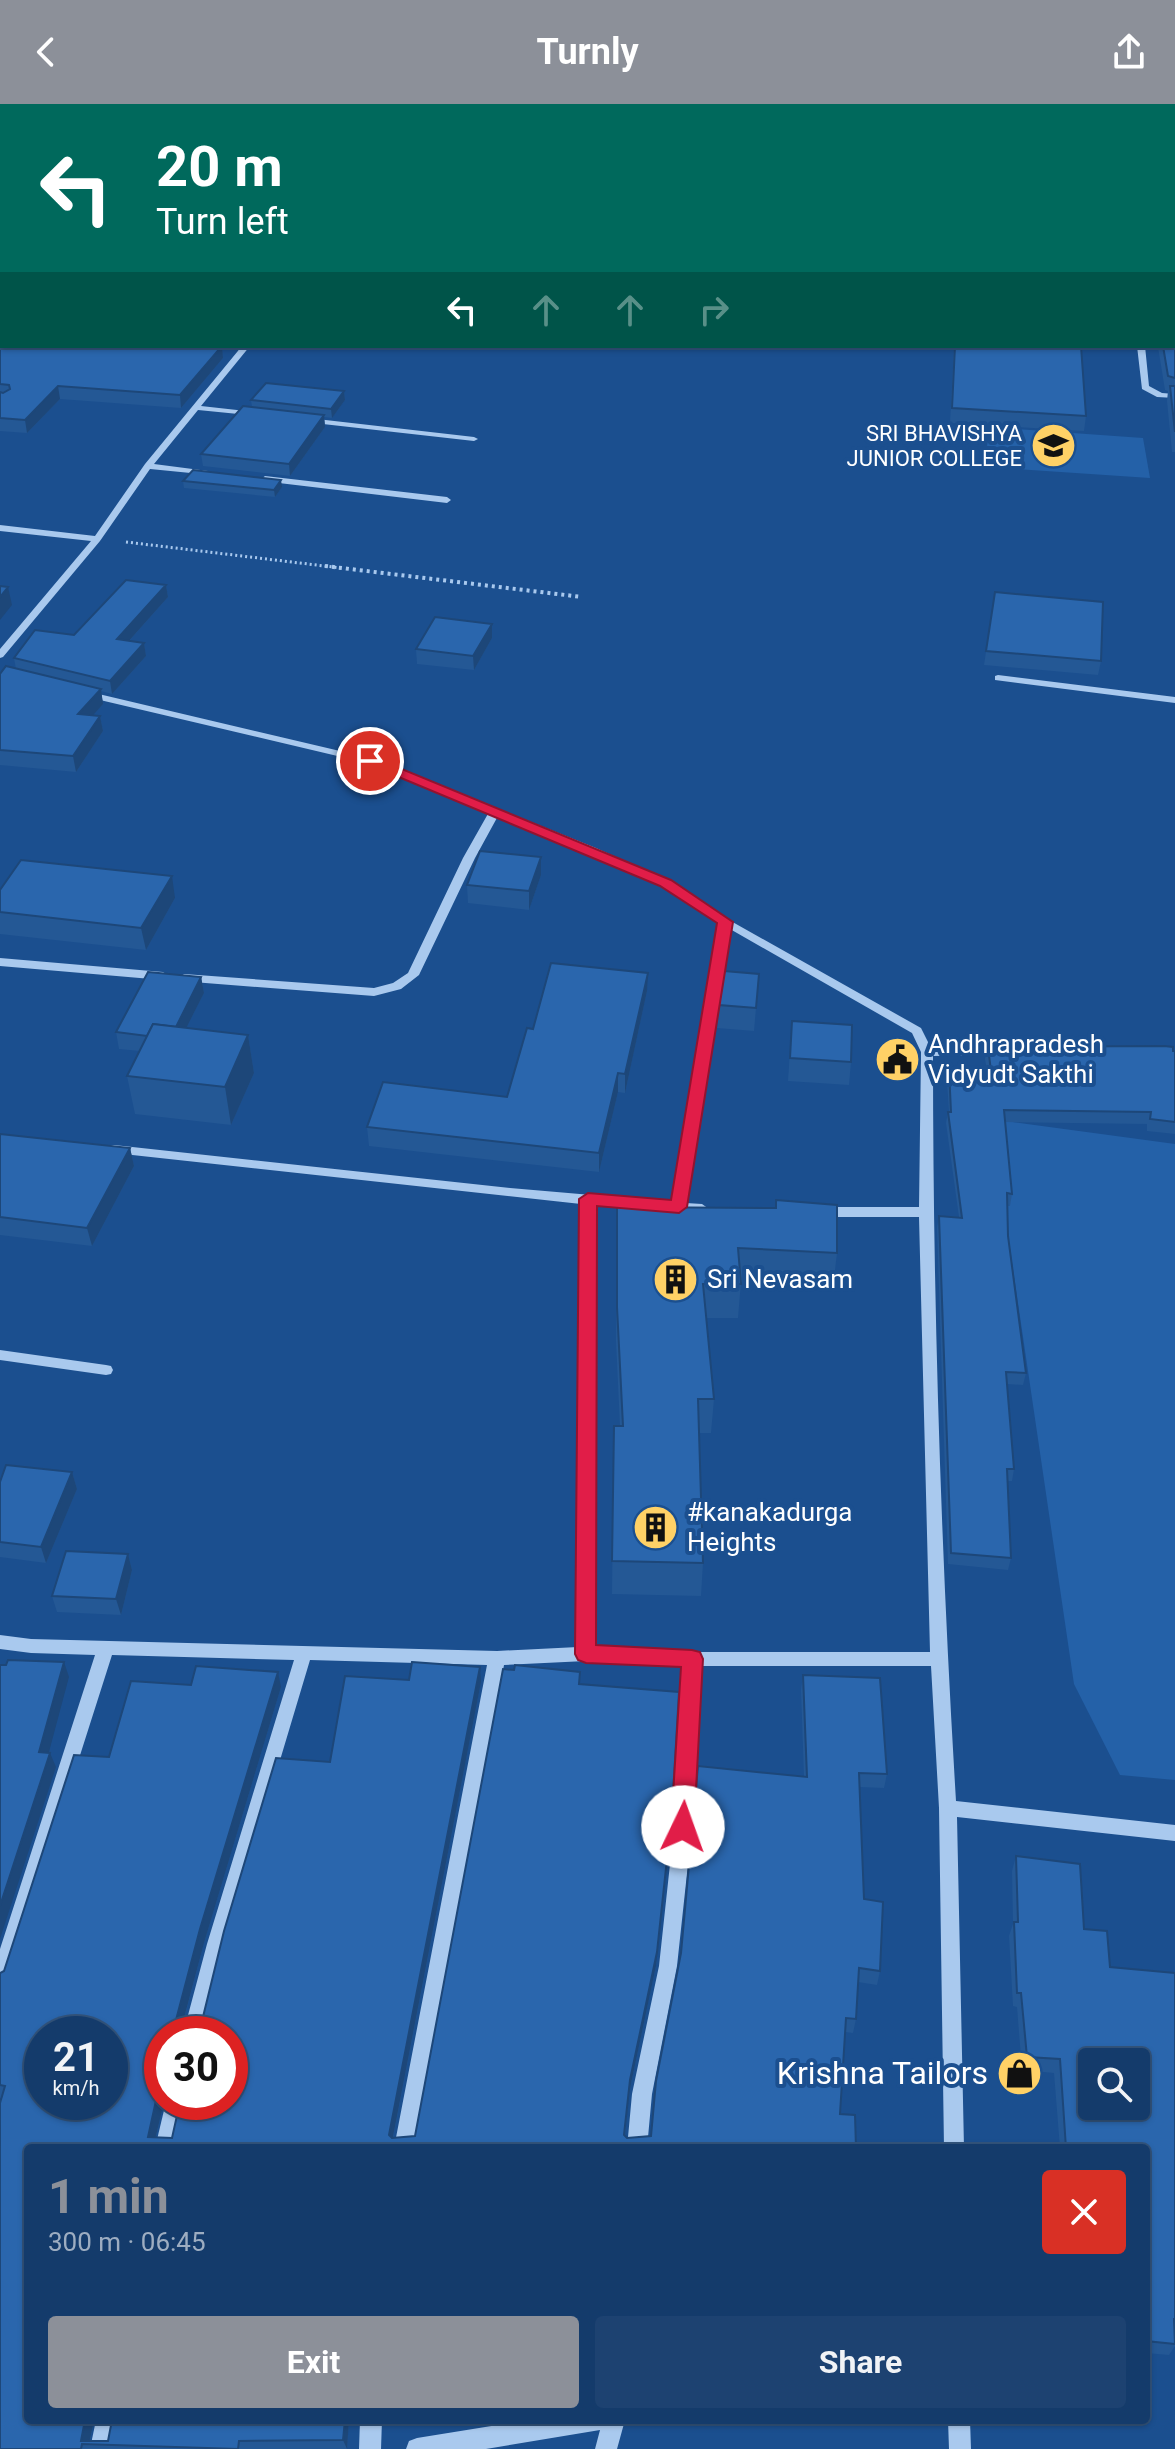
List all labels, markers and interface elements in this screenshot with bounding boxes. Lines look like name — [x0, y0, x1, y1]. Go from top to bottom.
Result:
icon: back — [24, 30, 68, 74]
icon: share — [1107, 30, 1151, 74]
text: Turnly — [536, 31, 639, 73]
text: 20 m — [156, 134, 283, 200]
icon: left — [24, 136, 128, 240]
text: Turn left — [156, 201, 289, 243]
icon: left — [440, 288, 484, 332]
icon: ahead — [524, 288, 568, 332]
icon: ahead — [608, 288, 652, 332]
icon: right — [692, 288, 736, 332]
place label: SRI BHAVISHYA JUNIOR COLLEGE — [847, 421, 1023, 471]
school or university icon: SRI BHAVISHYA JUNIOR COLLEGE — [1029, 422, 1077, 470]
pin — [336, 727, 404, 795]
icon: arrive — [348, 739, 392, 783]
place label: Andhrapradesh Vidyudt Sakthi — [928, 1029, 1104, 1089]
public building icon: Andhrapradesh Vidyudt Sakthi — [873, 1035, 921, 1083]
building icon: Sri Nevasam — [652, 1255, 700, 1303]
place label: Sri Nevasam — [707, 1264, 853, 1294]
place label: #kanakadurga Heights — [687, 1497, 852, 1557]
building icon: #kanakadurga Heights — [632, 1503, 680, 1551]
position arrow — [641, 1785, 725, 1869]
speed limit sign: 30 — [144, 2016, 248, 2120]
text: 21 — [53, 2034, 99, 2081]
map controls — [1078, 2048, 1150, 2120]
button: search — [1078, 2048, 1150, 2120]
shop icon: Krishna Tailors — [995, 2049, 1043, 2097]
place label: Krishna Tailors — [777, 2054, 988, 2092]
text: km/h — [53, 2076, 99, 2100]
text: 1 min — [48, 2168, 169, 2225]
button: close — [1042, 2170, 1126, 2254]
text: 300 m · 06:45 — [48, 2227, 206, 2257]
button: Exit — [48, 2316, 579, 2408]
button: Share — [595, 2316, 1126, 2408]

